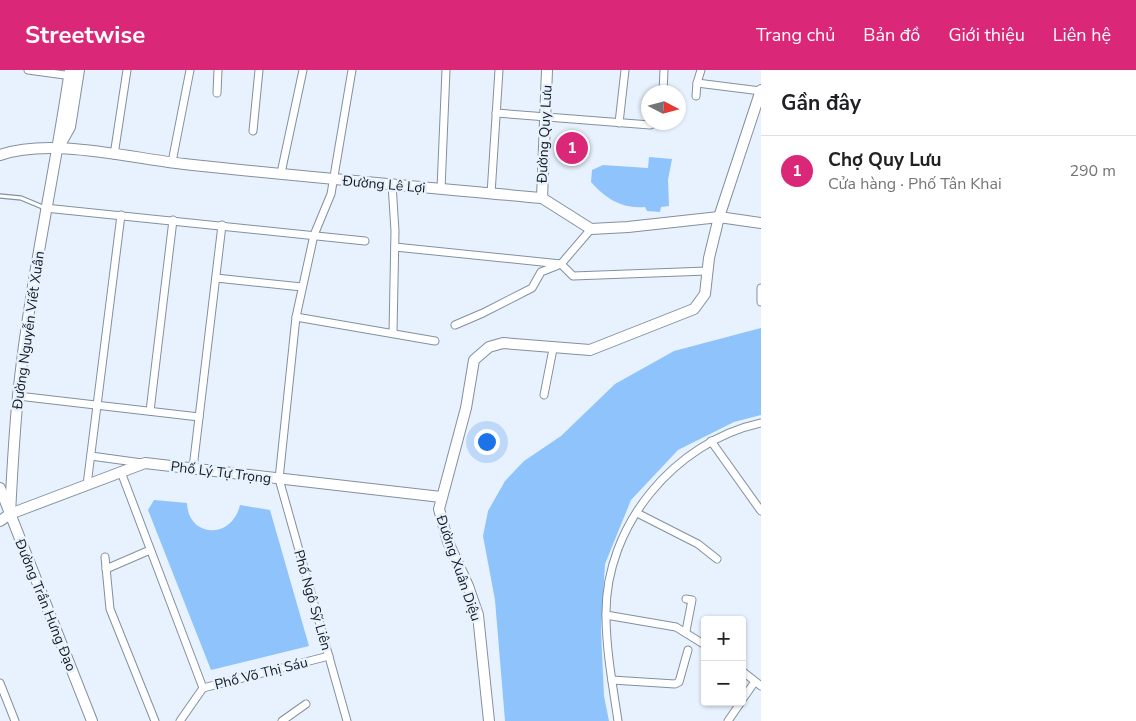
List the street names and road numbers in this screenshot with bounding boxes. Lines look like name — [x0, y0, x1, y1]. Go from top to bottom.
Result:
street label: Đường Quy Lưu — [532, 84, 557, 185]
street label: Đường Lê Lợi — [341, 171, 426, 198]
street label: Đường Nguyễn Viết Xuân — [8, 250, 49, 411]
street label: Phố Lý Tự Trọng — [170, 457, 272, 488]
street label: Đường Xuân Diệu — [431, 512, 486, 624]
street label: Đường Trần Hưng Đạo — [10, 535, 81, 674]
street label: Phố Ngô Sỹ Liên — [289, 548, 336, 653]
street label: Phố Võ Thị Sáu — [212, 653, 310, 694]

